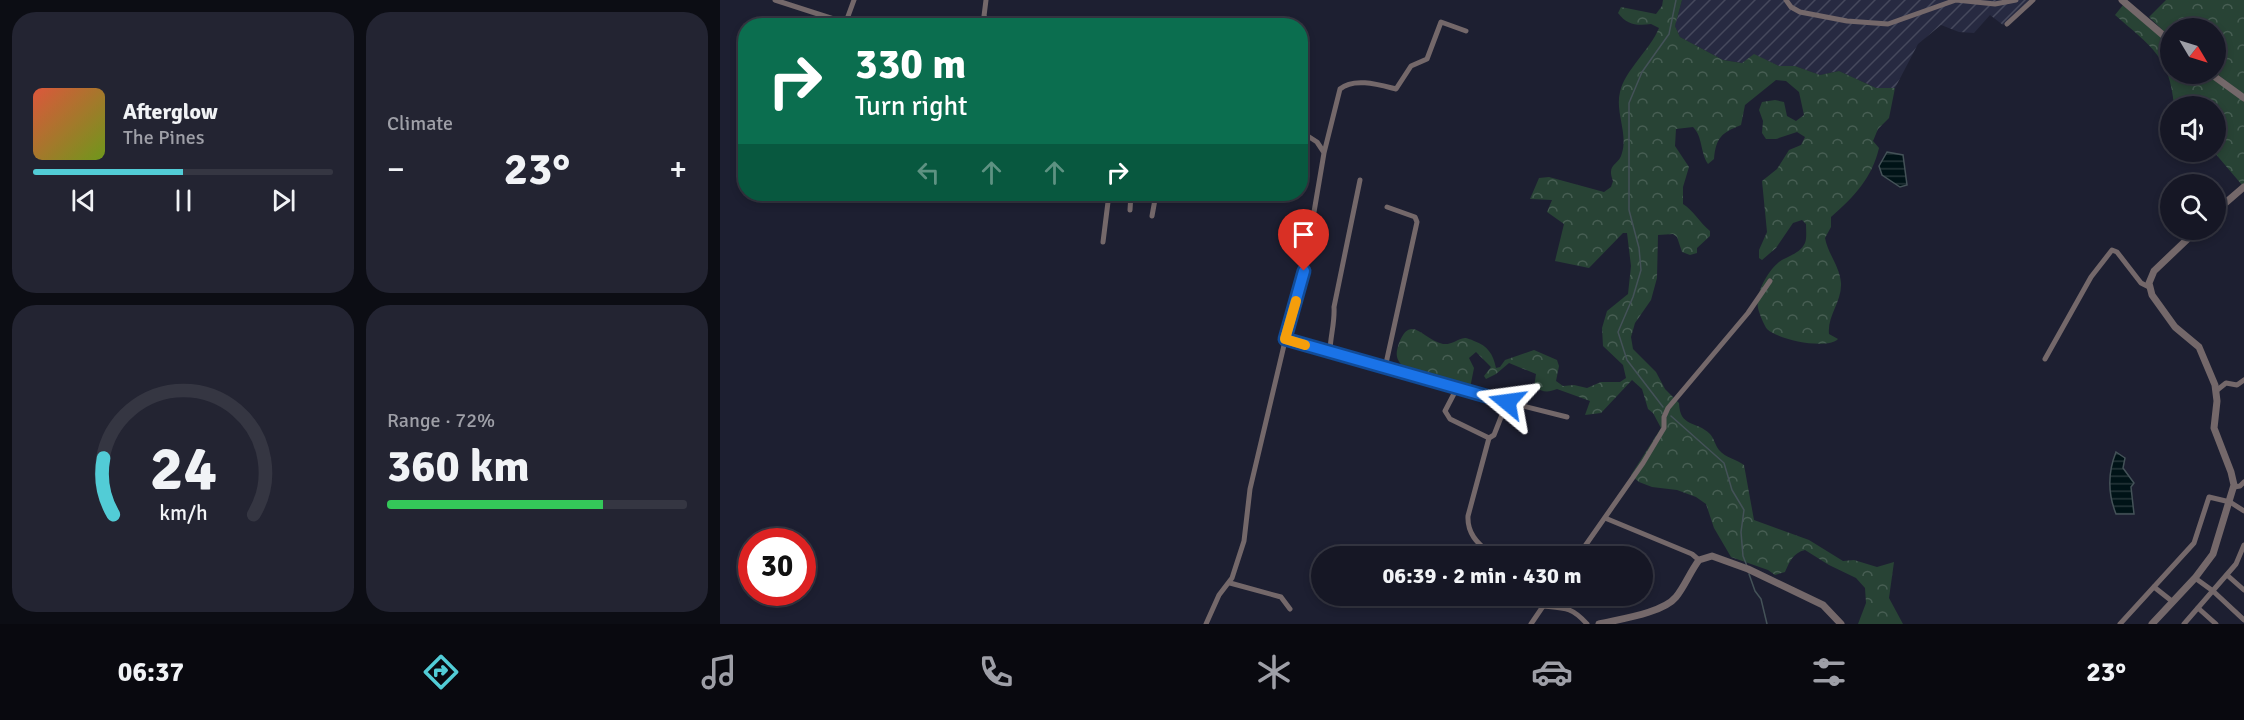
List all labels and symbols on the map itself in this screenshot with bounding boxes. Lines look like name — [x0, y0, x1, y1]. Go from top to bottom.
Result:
north arrow — [2160, 18, 2226, 84]
pin — [1278, 209, 1329, 271]
position arrow — [1475, 370, 1539, 434]
speed limit sign: 30 — [738, 528, 816, 606]

